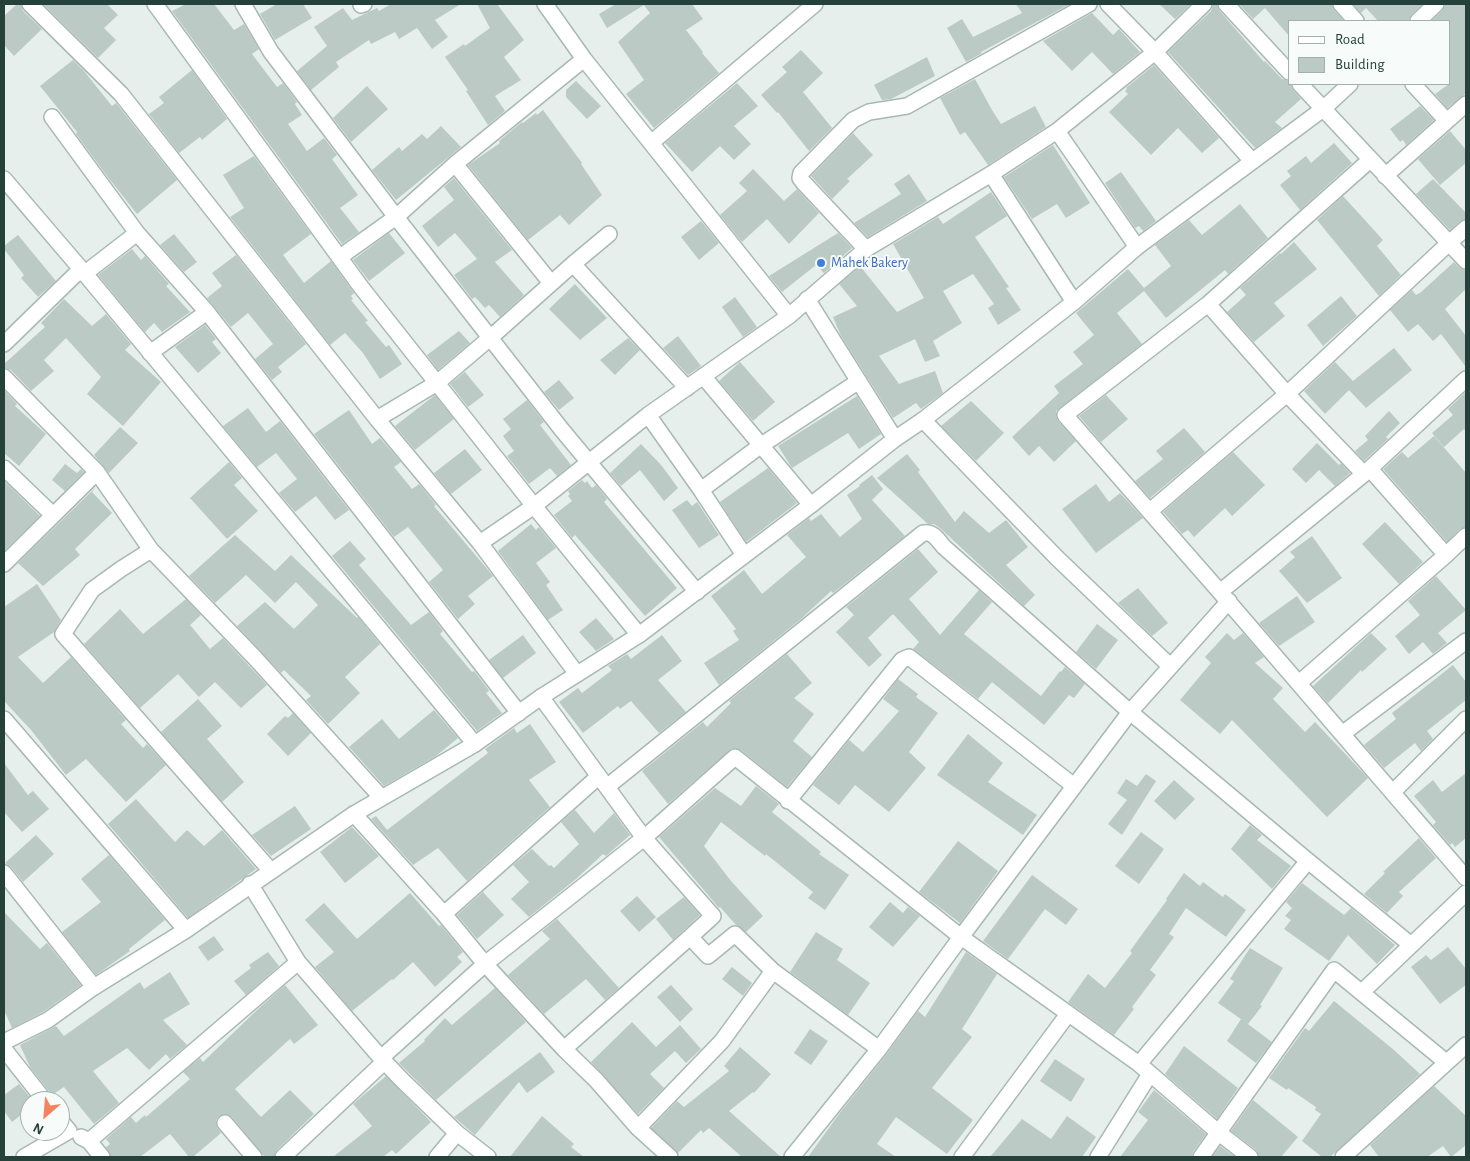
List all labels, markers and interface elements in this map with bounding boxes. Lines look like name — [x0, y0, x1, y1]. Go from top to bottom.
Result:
legend — [1288, 20, 1450, 85]
text: Road — [1335, 32, 1365, 47]
text: Building — [1335, 57, 1385, 72]
place label: Mahek Bakery — [831, 255, 908, 271]
marker: Mahek Bakery — [815, 257, 827, 269]
north arrow — [20, 1091, 70, 1141]
text: N — [31, 1120, 46, 1137]

